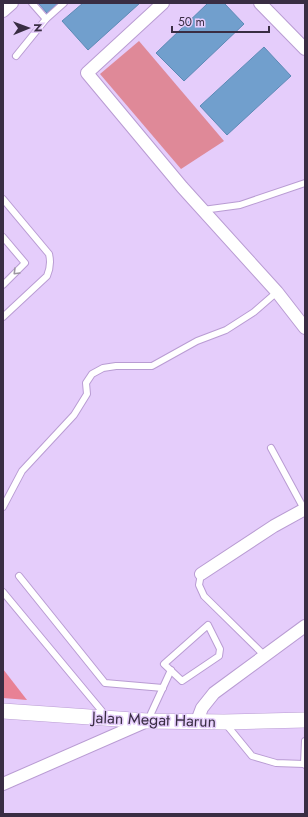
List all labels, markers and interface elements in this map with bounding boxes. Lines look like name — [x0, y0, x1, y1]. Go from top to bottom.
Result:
north arrow — [8, 8, 48, 48]
scale bar — [172, 8, 269, 34]
text: 50 m — [178, 13, 205, 31]
text: N — [30, 23, 46, 32]
one-way arrow — [13, 267, 21, 275]
street label: Jalan Megat Harun — [90, 706, 216, 733]

